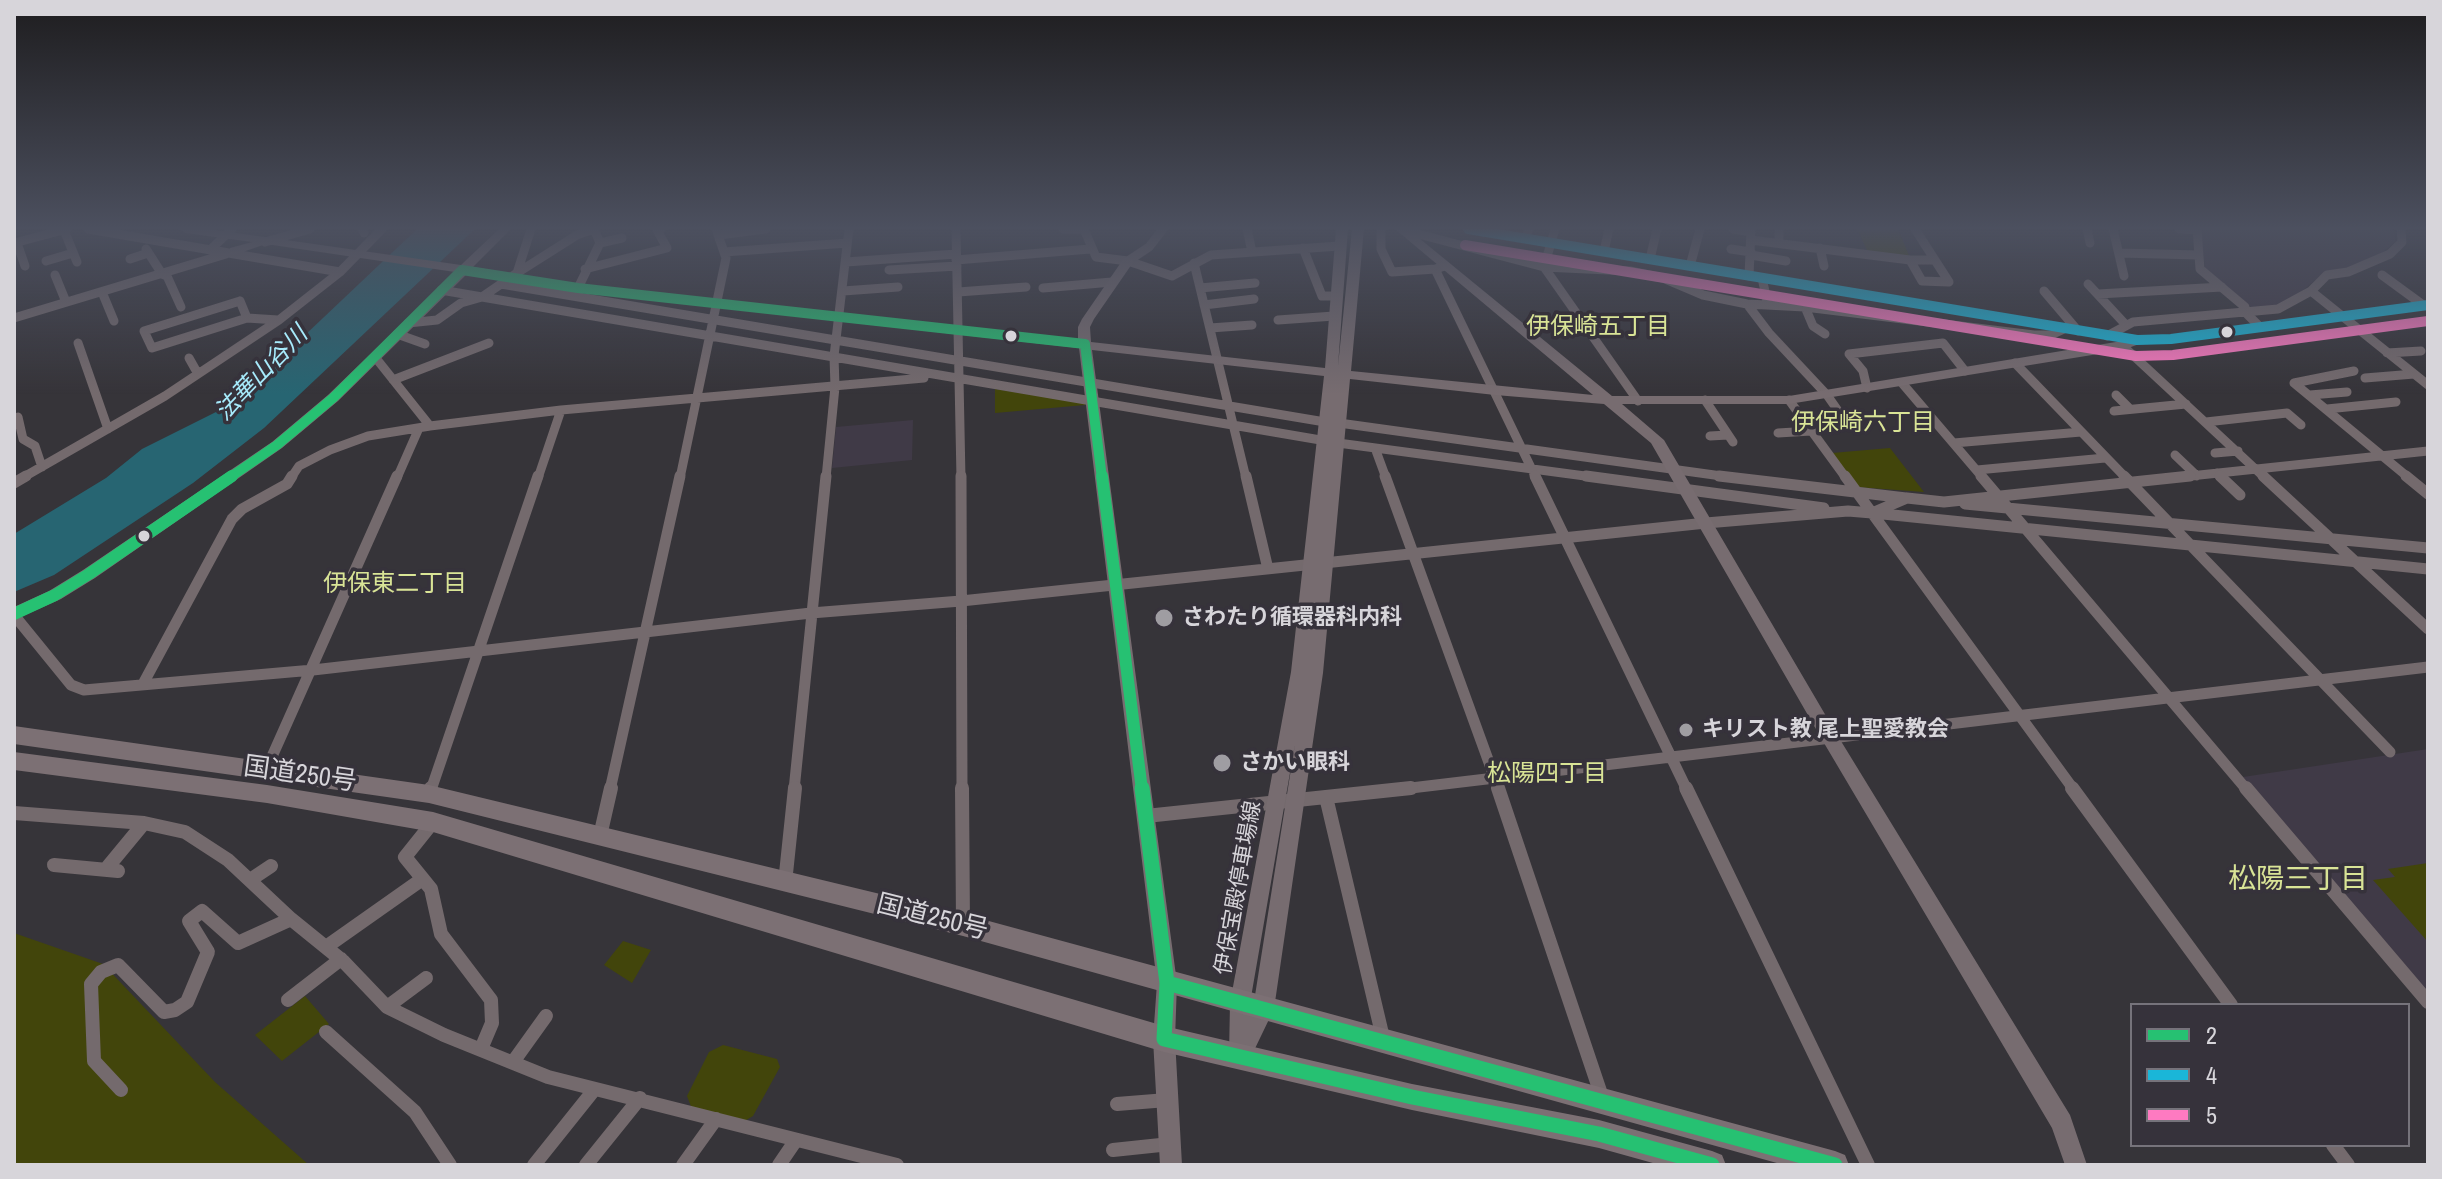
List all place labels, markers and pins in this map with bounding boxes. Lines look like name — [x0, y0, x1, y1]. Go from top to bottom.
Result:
unlabelled marker — [2219, 324, 2235, 340]
unlabelled marker — [1003, 328, 1019, 344]
unlabelled marker — [136, 528, 152, 544]
place label: さわたり循環器科内科 — [1182, 605, 1402, 631]
marker: さわたり循環器科内科 — [1153, 607, 1175, 629]
place label: キリスト教 尾上聖愛教会 — [1702, 717, 1949, 743]
marker: キリスト教 尾上聖愛教会 — [1677, 721, 1695, 739]
place label: さかい眼科 — [1240, 750, 1350, 776]
marker: さかい眼科 — [1211, 752, 1233, 774]

